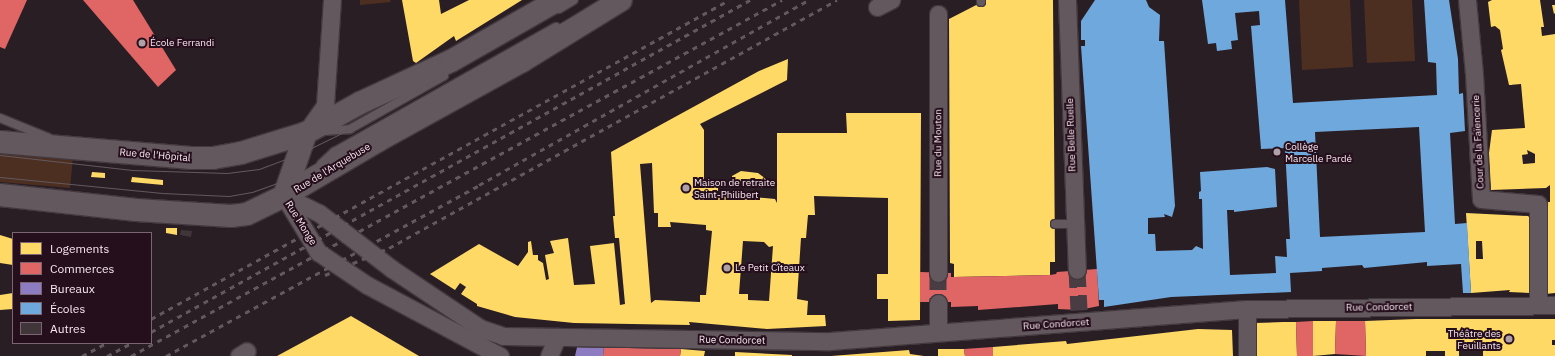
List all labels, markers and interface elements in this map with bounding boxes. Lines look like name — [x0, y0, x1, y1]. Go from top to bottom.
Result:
place label: École Ferrandi — [150, 37, 214, 49]
marker: École Ferrandi — [137, 38, 147, 48]
street label: Cour de la Faïencerie — [1470, 95, 1486, 189]
street label: Rue Belle Ruelle — [1064, 98, 1078, 172]
street label: Rue du Mouton — [932, 109, 944, 177]
street label: Rue de l'Arquebuse — [292, 140, 372, 196]
place label: Collège Marcelle Pardé — [1285, 140, 1352, 164]
street label: Rue de l'Hôpital — [119, 146, 191, 164]
marker: Collège Marcelle Pardé — [1272, 147, 1282, 157]
place label: Maison de retraite Saint-Philibert — [694, 176, 775, 200]
marker: Maison de retraite Saint-Philibert — [681, 183, 691, 193]
street label: Rue Monge — [283, 199, 319, 247]
legend — [12, 232, 152, 344]
text: Logements — [50, 241, 109, 256]
text: Commerces — [50, 261, 114, 276]
place label: Le Petit Cîteaux — [735, 262, 805, 274]
marker: Le Petit Cîteaux — [722, 263, 732, 273]
text: Bureaux — [50, 281, 95, 296]
street label: Rue Condorcet — [1346, 300, 1412, 314]
text: Écoles — [50, 301, 85, 316]
street label: Rue Condorcet — [1022, 316, 1090, 332]
text: Autres — [50, 321, 86, 336]
place label: Théâtre des Feuillants — [1448, 327, 1501, 350]
street label: Rue Condorcet — [699, 333, 765, 347]
marker: Théâtre des Feuillants — [1504, 334, 1514, 344]

